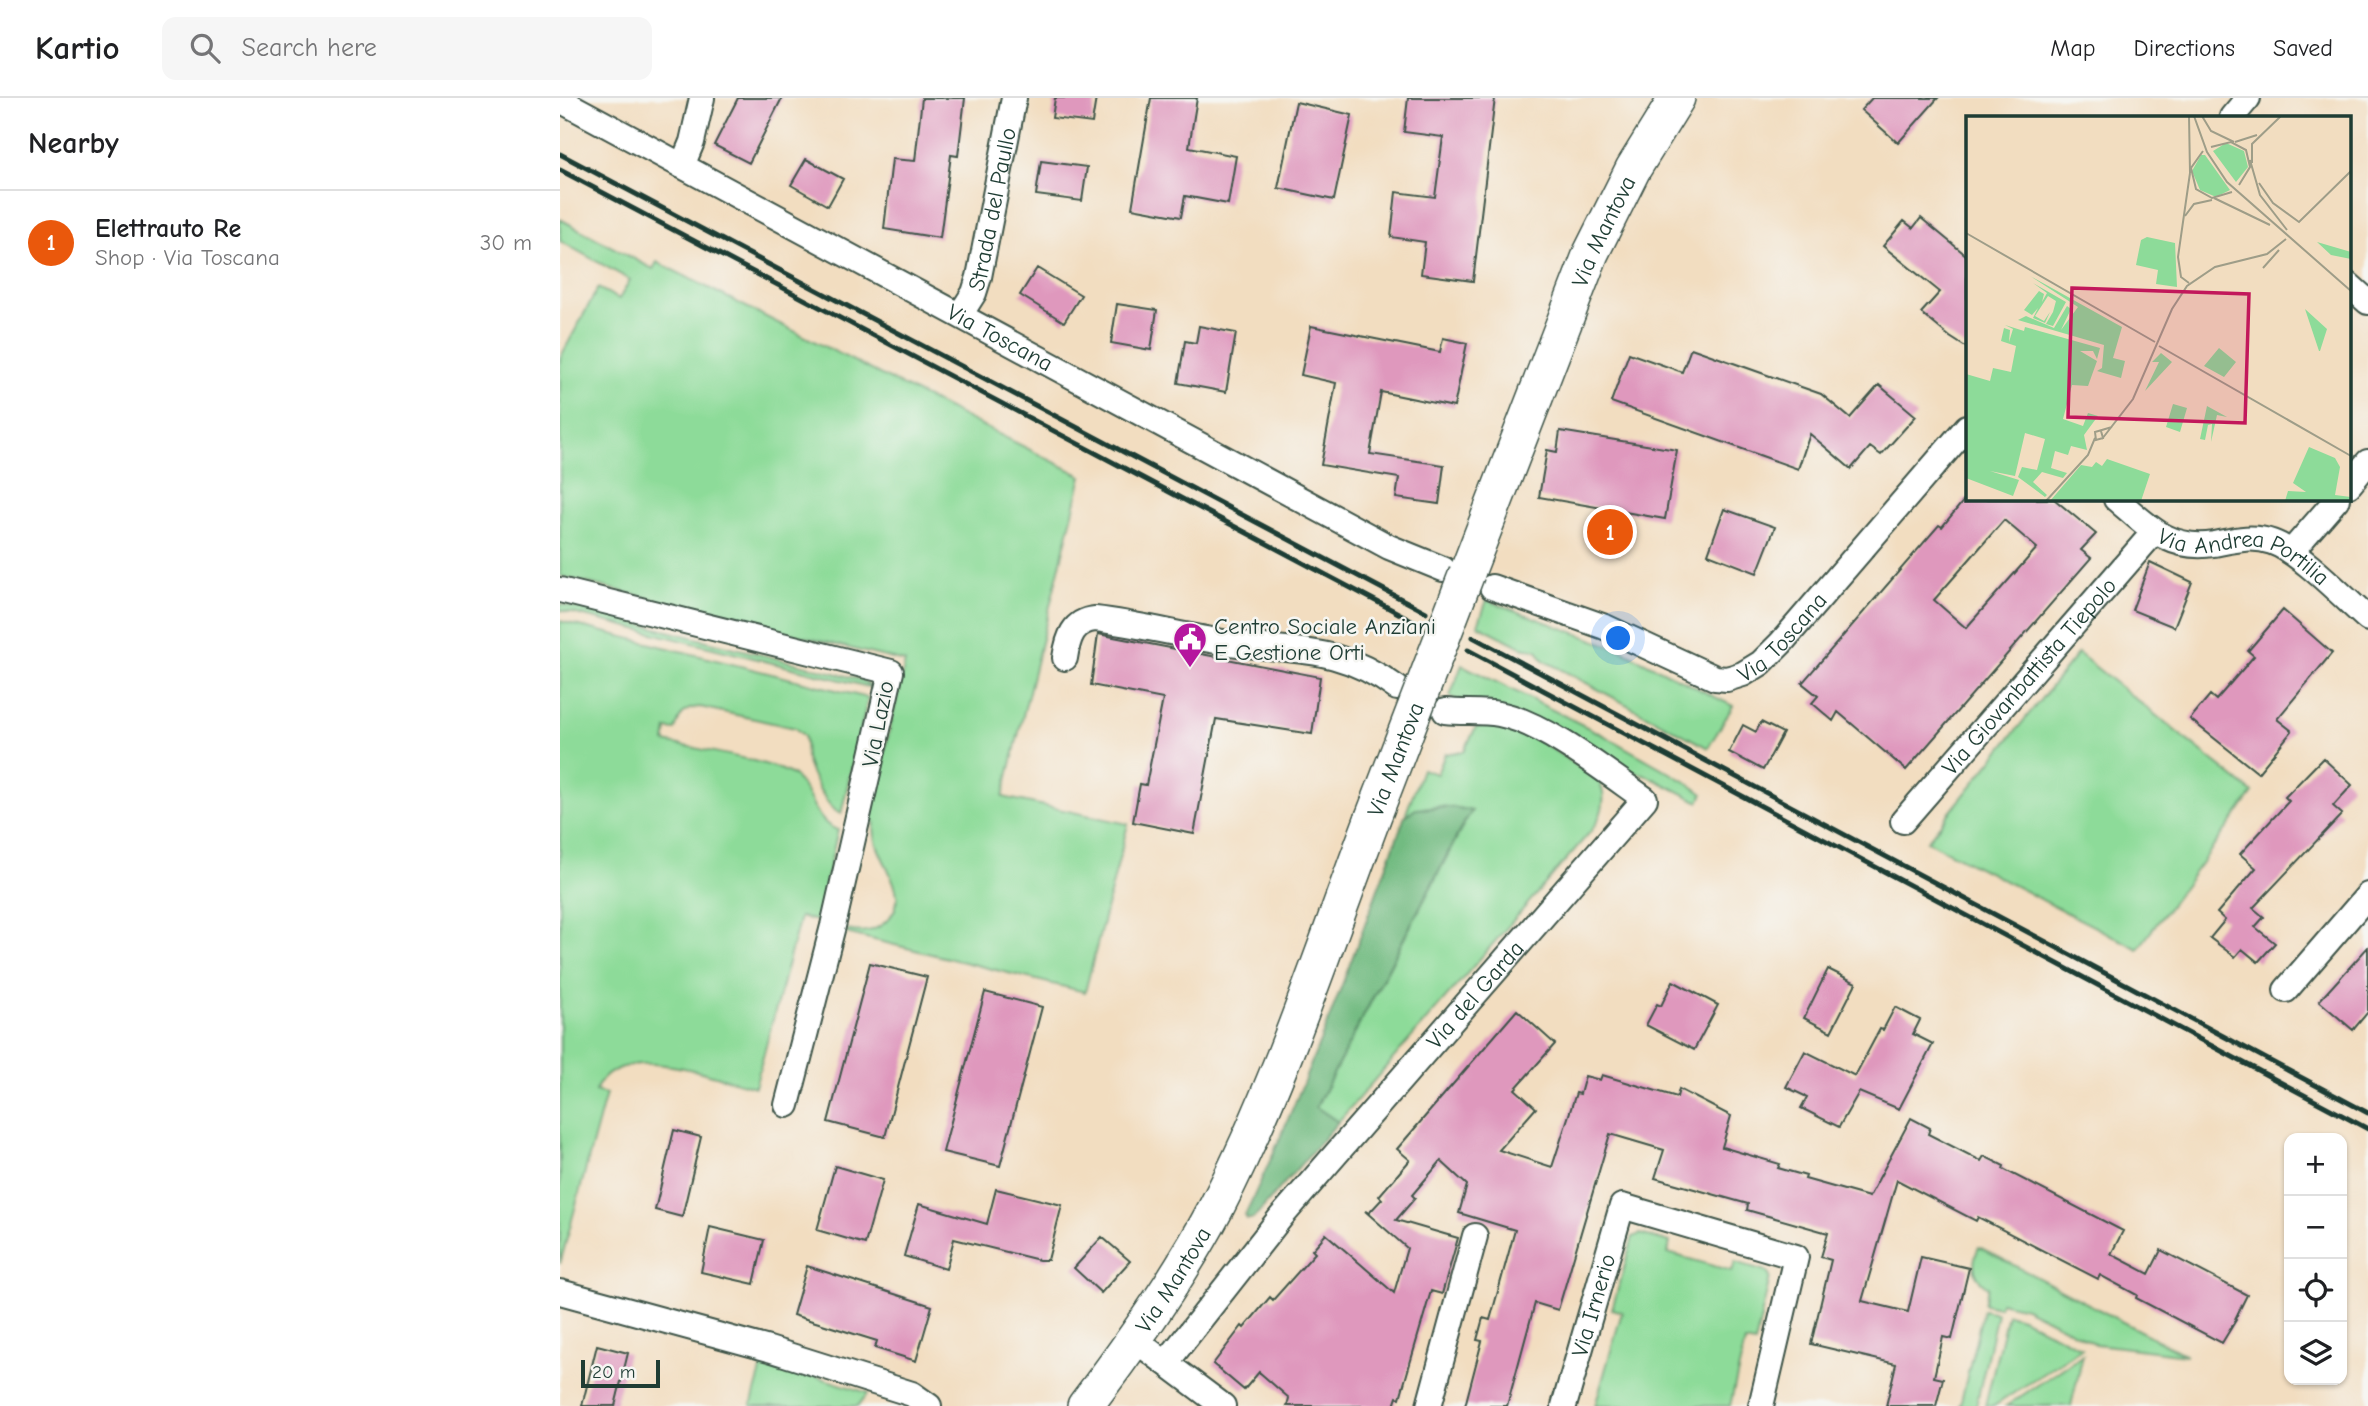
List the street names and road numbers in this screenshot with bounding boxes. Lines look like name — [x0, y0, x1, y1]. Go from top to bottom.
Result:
street label: Strada del Paullo — [962, 125, 1021, 294]
street label: Via Mantova — [1566, 171, 1641, 291]
street label: Via Toscana — [943, 298, 1058, 377]
street label: Via Andrea Portilia — [2153, 522, 2335, 591]
street label: Via Giovanbattista Tiepolo — [1936, 572, 2122, 780]
street label: Via Toscana — [1733, 587, 1832, 688]
street label: Via Lazio — [856, 679, 900, 769]
street label: Via Mantova — [1361, 699, 1429, 820]
street label: Via del Garda — [1420, 935, 1529, 1054]
street label: Via Mantova — [1129, 1222, 1216, 1338]
street label: Via Irnerio — [1566, 1250, 1621, 1360]

